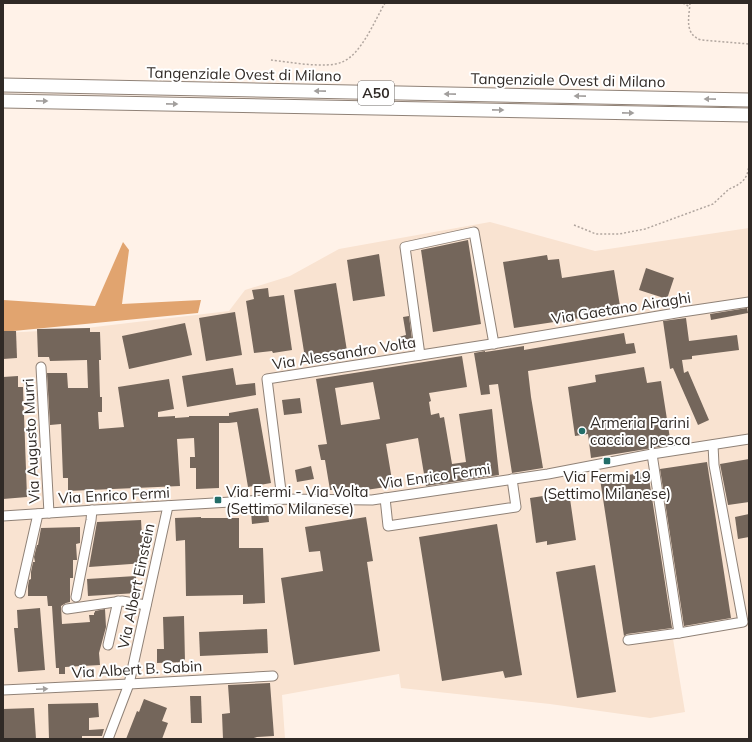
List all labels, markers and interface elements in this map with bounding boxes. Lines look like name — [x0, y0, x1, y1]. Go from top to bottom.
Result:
street label: Tangenziale Ovest di Milano — [147, 63, 341, 85]
street label: Tangenziale Ovest di Milano — [471, 69, 665, 91]
road number: A50 — [358, 81, 394, 105]
one-way arrow — [314, 88, 326, 95]
one-way arrow — [443, 91, 456, 97]
one-way arrow — [574, 93, 586, 100]
one-way arrow — [703, 96, 716, 102]
one-way arrow — [36, 98, 48, 105]
one-way arrow — [166, 101, 179, 107]
one-way arrow — [492, 107, 505, 113]
one-way arrow — [622, 109, 634, 116]
street label: Via Gaetano Airaghi — [550, 288, 692, 328]
street label: Via Alessandro Volta — [271, 332, 417, 374]
street label: Via Augusto Murri — [18, 378, 44, 504]
place label: Armeria Parini caccia e pesca — [590, 413, 691, 449]
marker: Armeria Parini caccia e pesca — [577, 426, 587, 436]
marker: Via Fermi 19 (Settimo Milanese) — [602, 456, 612, 466]
street label: Via Enrico Fermi — [378, 459, 492, 493]
place label: Via Fermi 19 (Settimo Milanese) — [543, 467, 671, 503]
place label: Via Fermi - Via Volta (Settimo Milanese) — [226, 482, 369, 518]
street label: Via Enrico Fermi — [58, 483, 170, 507]
marker: Via Fermi - Via Volta (Settimo Milanese) — [213, 495, 223, 505]
street label: Via Albert Einstein — [113, 521, 159, 651]
street label: Via Albert B. Sabin — [71, 656, 203, 682]
one-way arrow — [36, 685, 48, 692]

